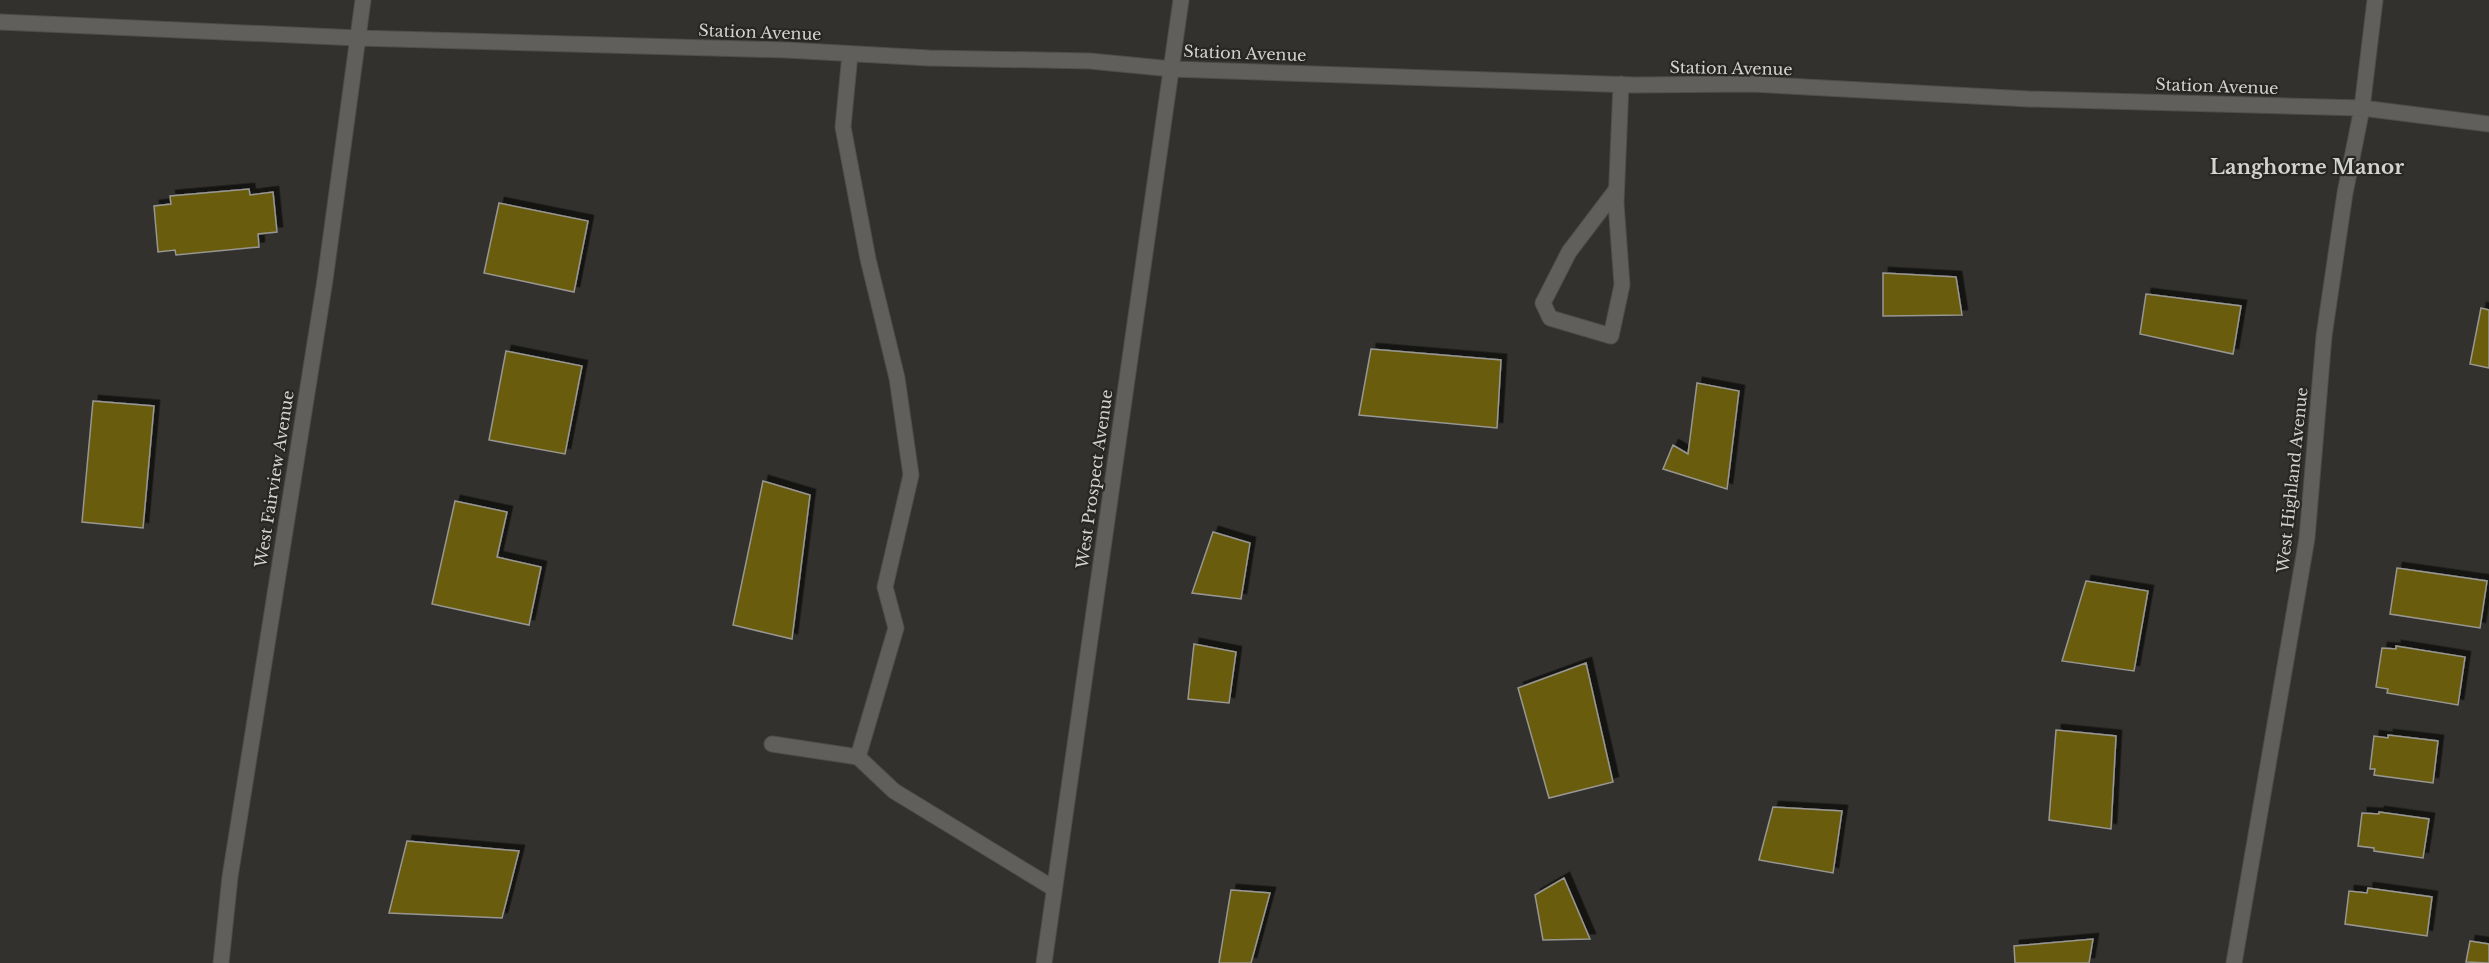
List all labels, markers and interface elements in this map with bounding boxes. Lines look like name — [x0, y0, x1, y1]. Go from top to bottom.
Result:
street label: Station Avenue — [698, 20, 822, 44]
street label: Station Avenue — [1183, 41, 1307, 65]
street label: Station Avenue — [1669, 57, 1793, 79]
street label: Station Avenue — [2155, 74, 2279, 98]
district label: Langhorne Manor — [2210, 155, 2404, 179]
street label: West Highland Avenue — [2272, 386, 2312, 575]
street label: West Prospect Avenue — [1071, 388, 1116, 571]
street label: West Fairview Avenue — [250, 389, 298, 570]

